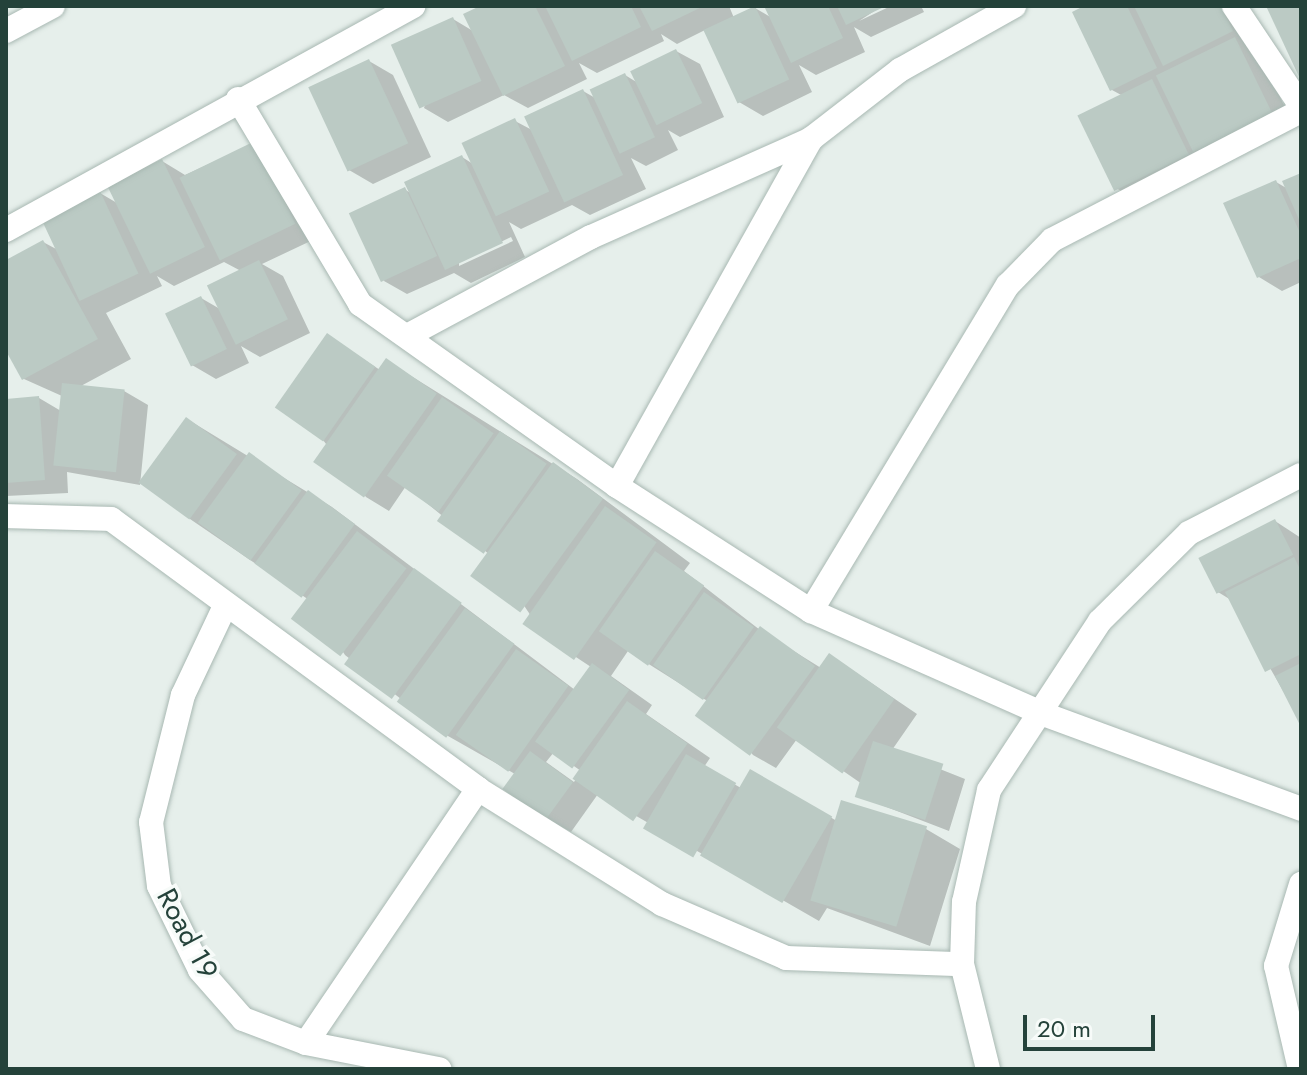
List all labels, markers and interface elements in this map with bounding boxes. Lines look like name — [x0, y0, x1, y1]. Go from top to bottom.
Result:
street label: Road 19 — [149, 883, 225, 985]
scale bar — [1027, 999, 1159, 1049]
text: 20 m — [1037, 1011, 1091, 1046]

